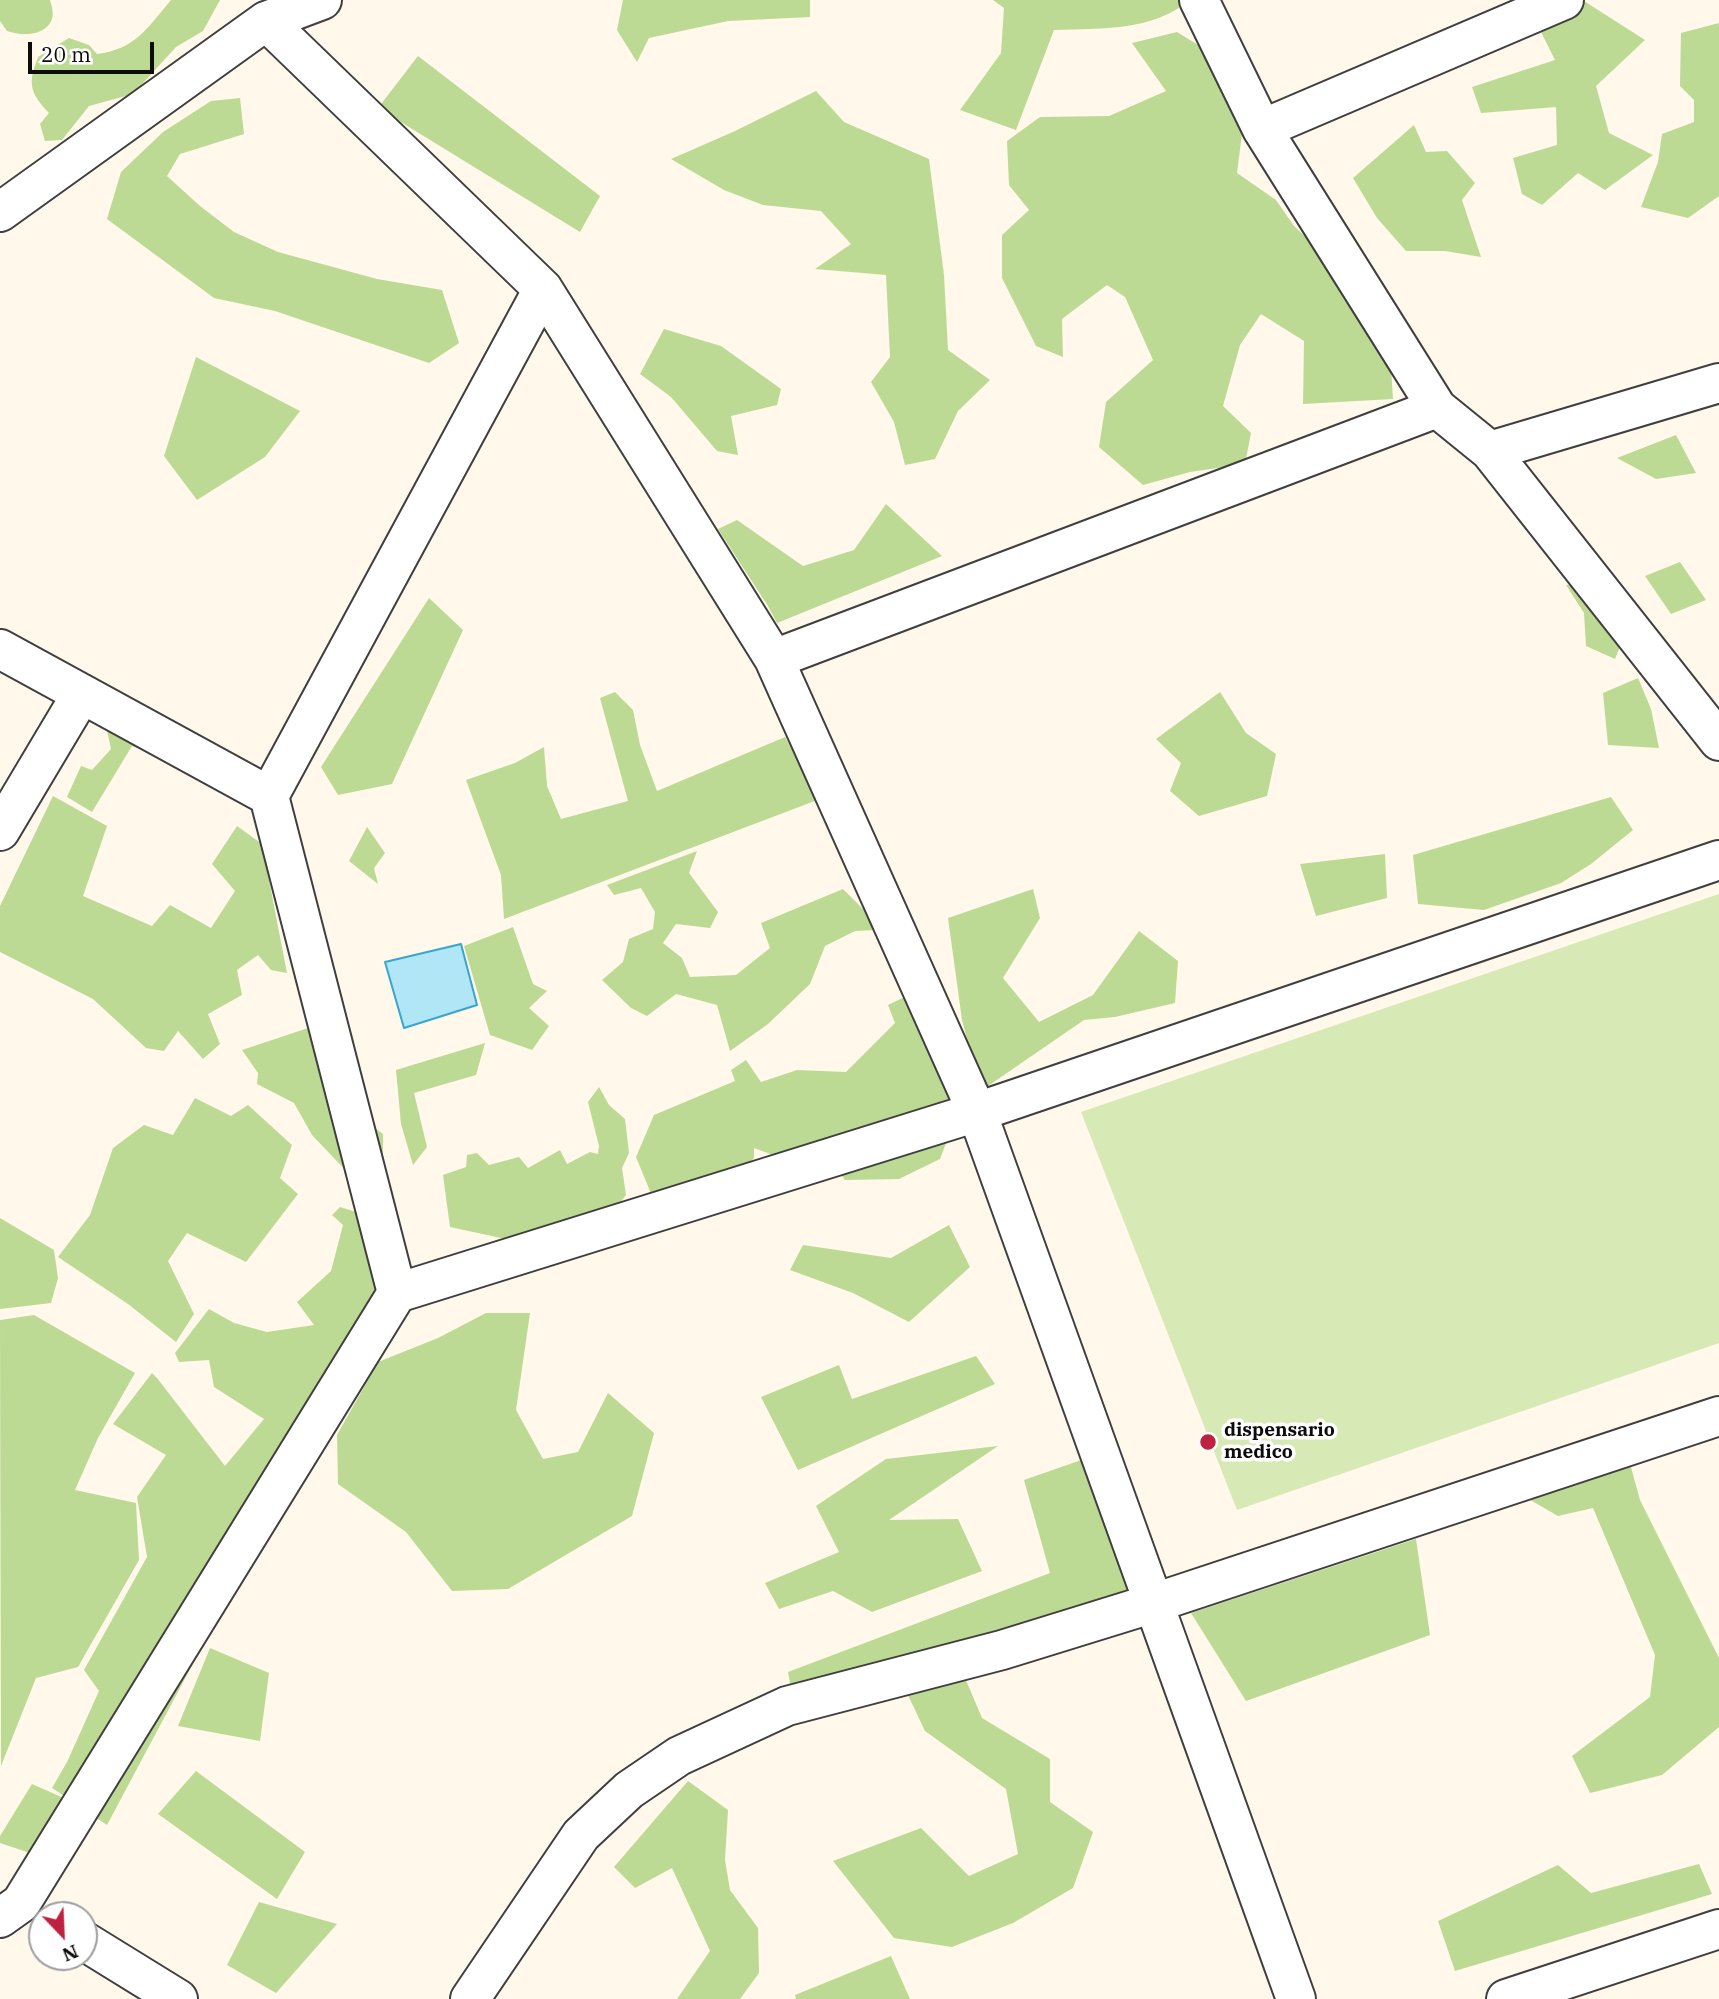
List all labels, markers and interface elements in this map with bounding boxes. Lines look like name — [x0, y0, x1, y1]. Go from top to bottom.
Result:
scale bar — [32, 28, 158, 72]
text: 20 m — [41, 40, 91, 68]
place label: dispensario medico — [1224, 1420, 1335, 1464]
marker: dispensario medico — [1198, 1432, 1218, 1452]
north arrow — [28, 1901, 98, 1971]
text: N — [59, 1940, 82, 1967]

